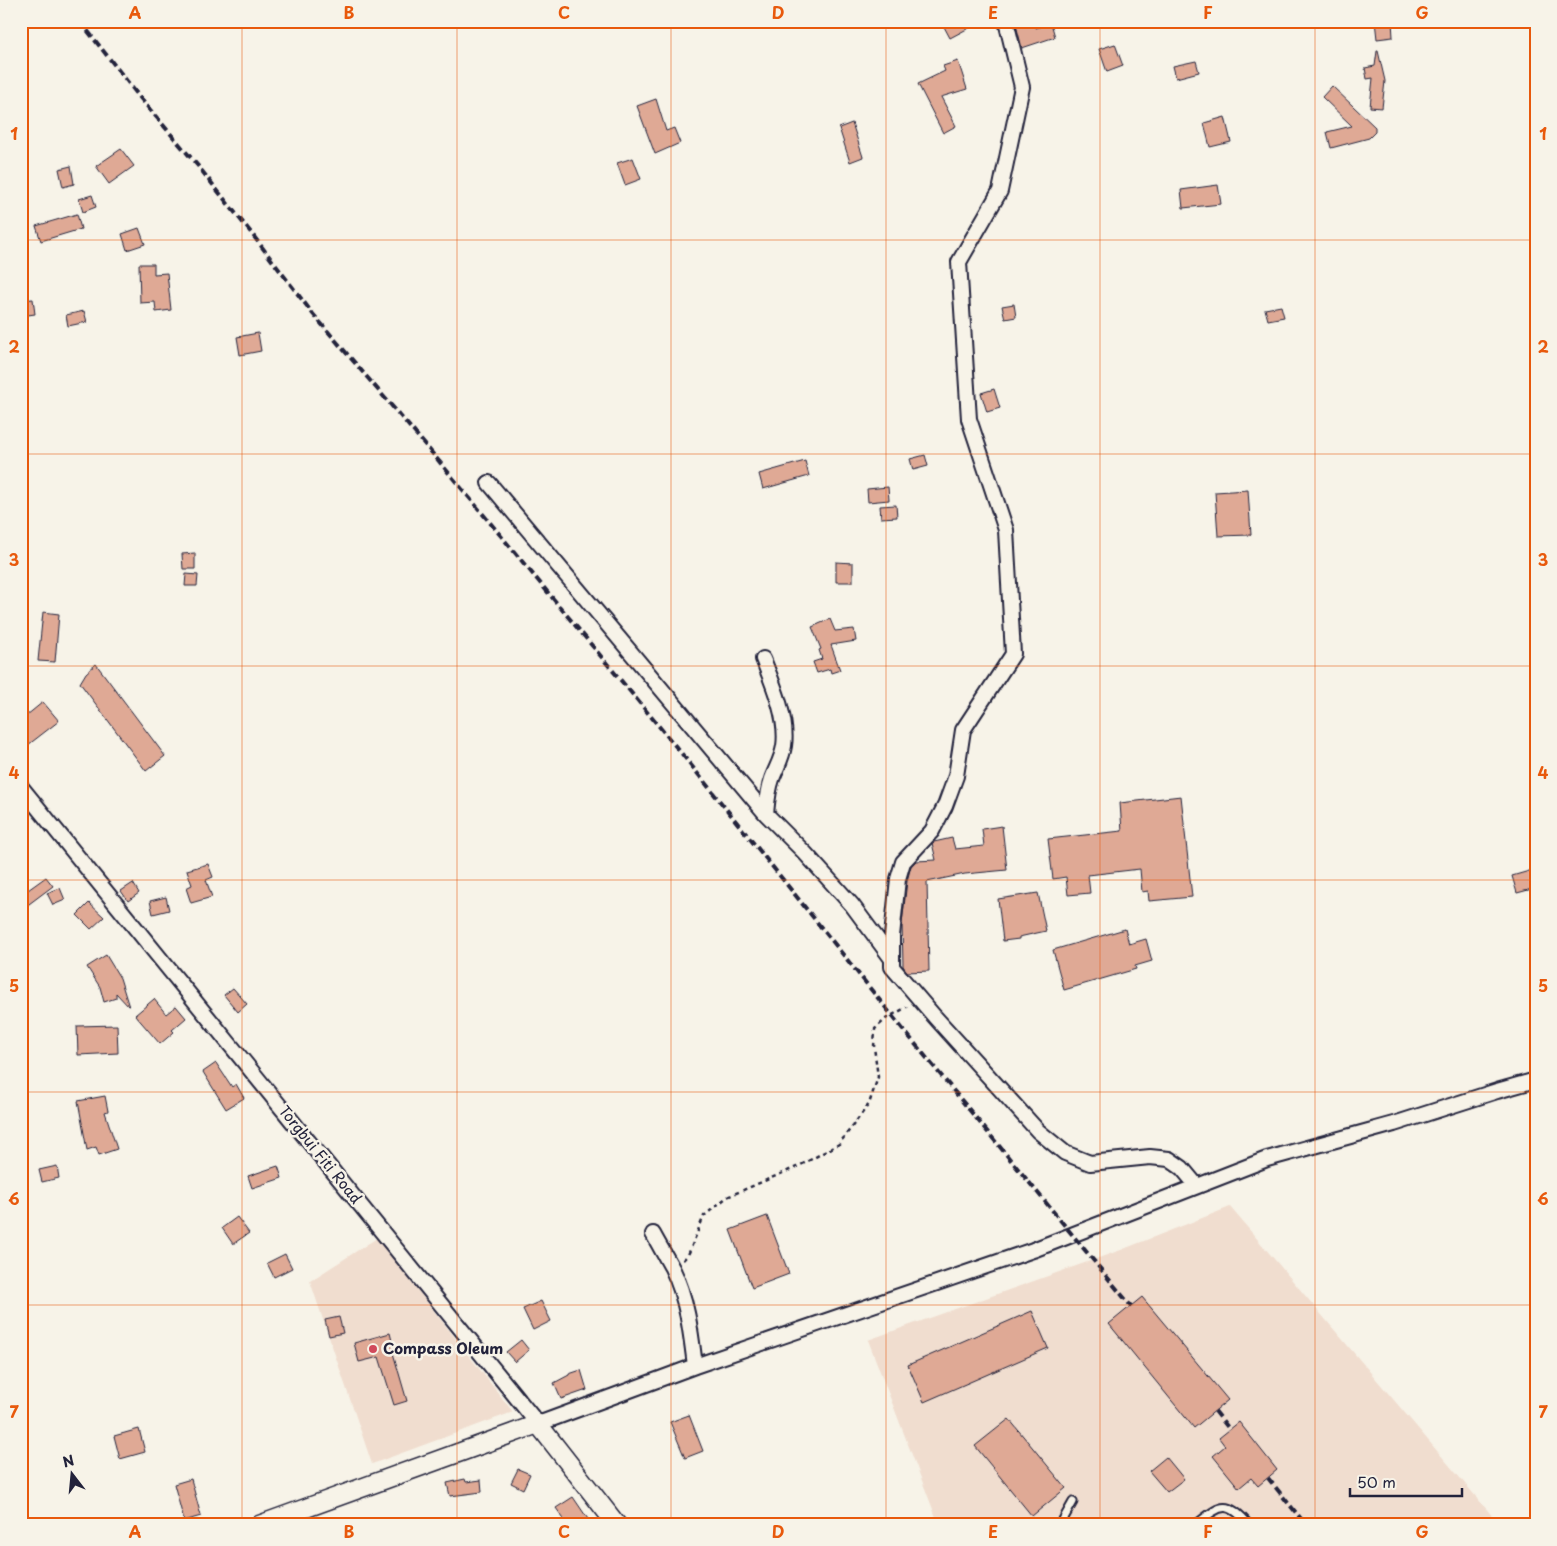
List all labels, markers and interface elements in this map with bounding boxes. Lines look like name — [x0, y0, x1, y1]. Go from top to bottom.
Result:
text: A — [129, 0, 142, 24]
text: B — [344, 0, 355, 24]
text: C — [558, 0, 570, 24]
text: D — [772, 0, 784, 24]
text: E — [988, 0, 998, 24]
text: F — [1203, 0, 1213, 24]
text: G — [1415, 0, 1429, 24]
text: 1 — [10, 121, 18, 145]
text: 1 — [1539, 121, 1547, 145]
text: 2 — [8, 334, 20, 358]
text: 2 — [1537, 334, 1549, 358]
text: 3 — [9, 547, 19, 571]
text: 3 — [1538, 547, 1548, 571]
text: 4 — [9, 760, 20, 784]
text: 4 — [1538, 760, 1549, 784]
text: 5 — [9, 973, 19, 997]
text: 5 — [1538, 973, 1548, 997]
street label: Torgbui Fiti Road — [274, 1100, 368, 1208]
text: 6 — [8, 1186, 20, 1210]
text: 6 — [1537, 1186, 1549, 1210]
place label: Compass Oleum — [383, 1336, 503, 1359]
marker: Compass Oleum — [367, 1343, 379, 1355]
text: 7 — [9, 1399, 19, 1423]
text: 7 — [1538, 1399, 1548, 1423]
north arrow — [48, 1448, 98, 1498]
text: N — [60, 1449, 77, 1473]
scale bar — [1350, 1466, 1462, 1498]
text: 50 m — [1357, 1470, 1396, 1493]
text: A — [129, 1519, 142, 1543]
text: B — [344, 1519, 355, 1543]
text: C — [558, 1519, 570, 1543]
text: D — [772, 1519, 784, 1543]
text: E — [988, 1519, 998, 1543]
text: F — [1203, 1519, 1213, 1543]
text: G — [1415, 1519, 1429, 1543]

